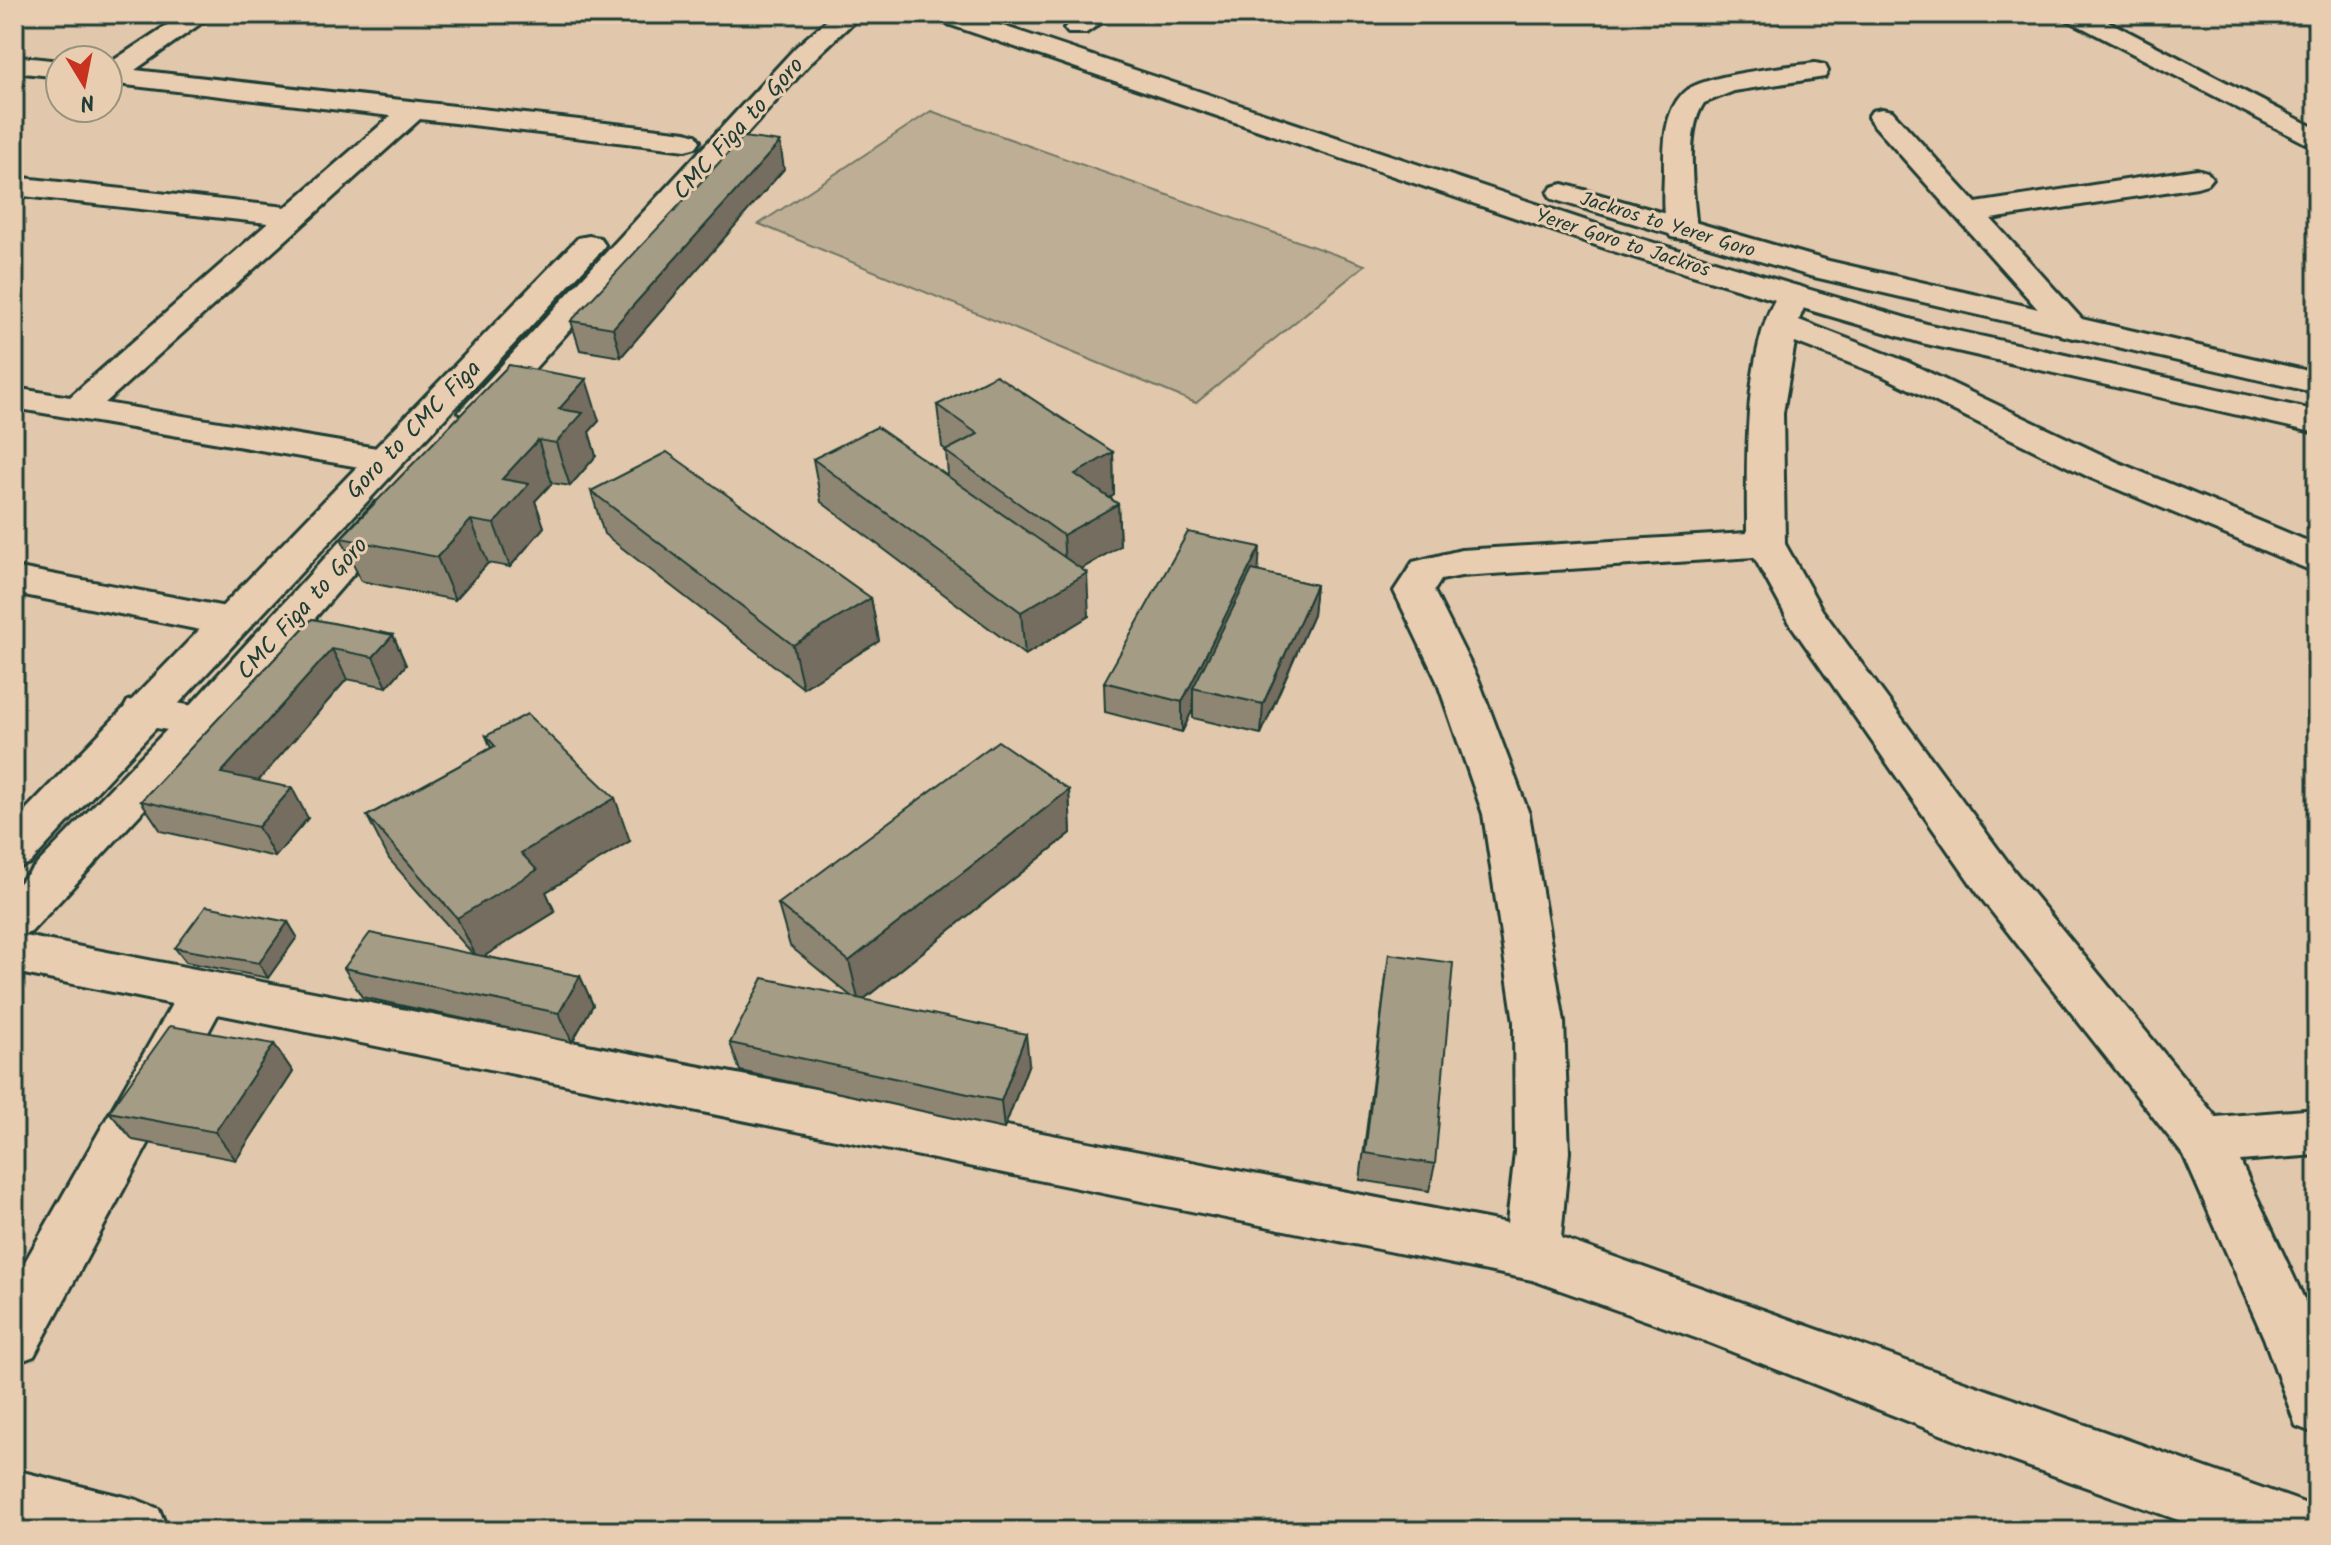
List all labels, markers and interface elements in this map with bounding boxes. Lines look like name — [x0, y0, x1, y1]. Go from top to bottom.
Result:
north arrow — [44, 44, 124, 124]
street label: CMC Figa to Goro — [664, 48, 815, 210]
text: N — [77, 83, 97, 120]
street label: Jackros to Yerer Goro — [1576, 184, 1759, 268]
street label: Yerer Goro to Jackros — [1531, 201, 1714, 287]
street label: Goro to CMC Figa — [337, 351, 491, 509]
street label: CMC Figa to Goro — [228, 528, 379, 690]

